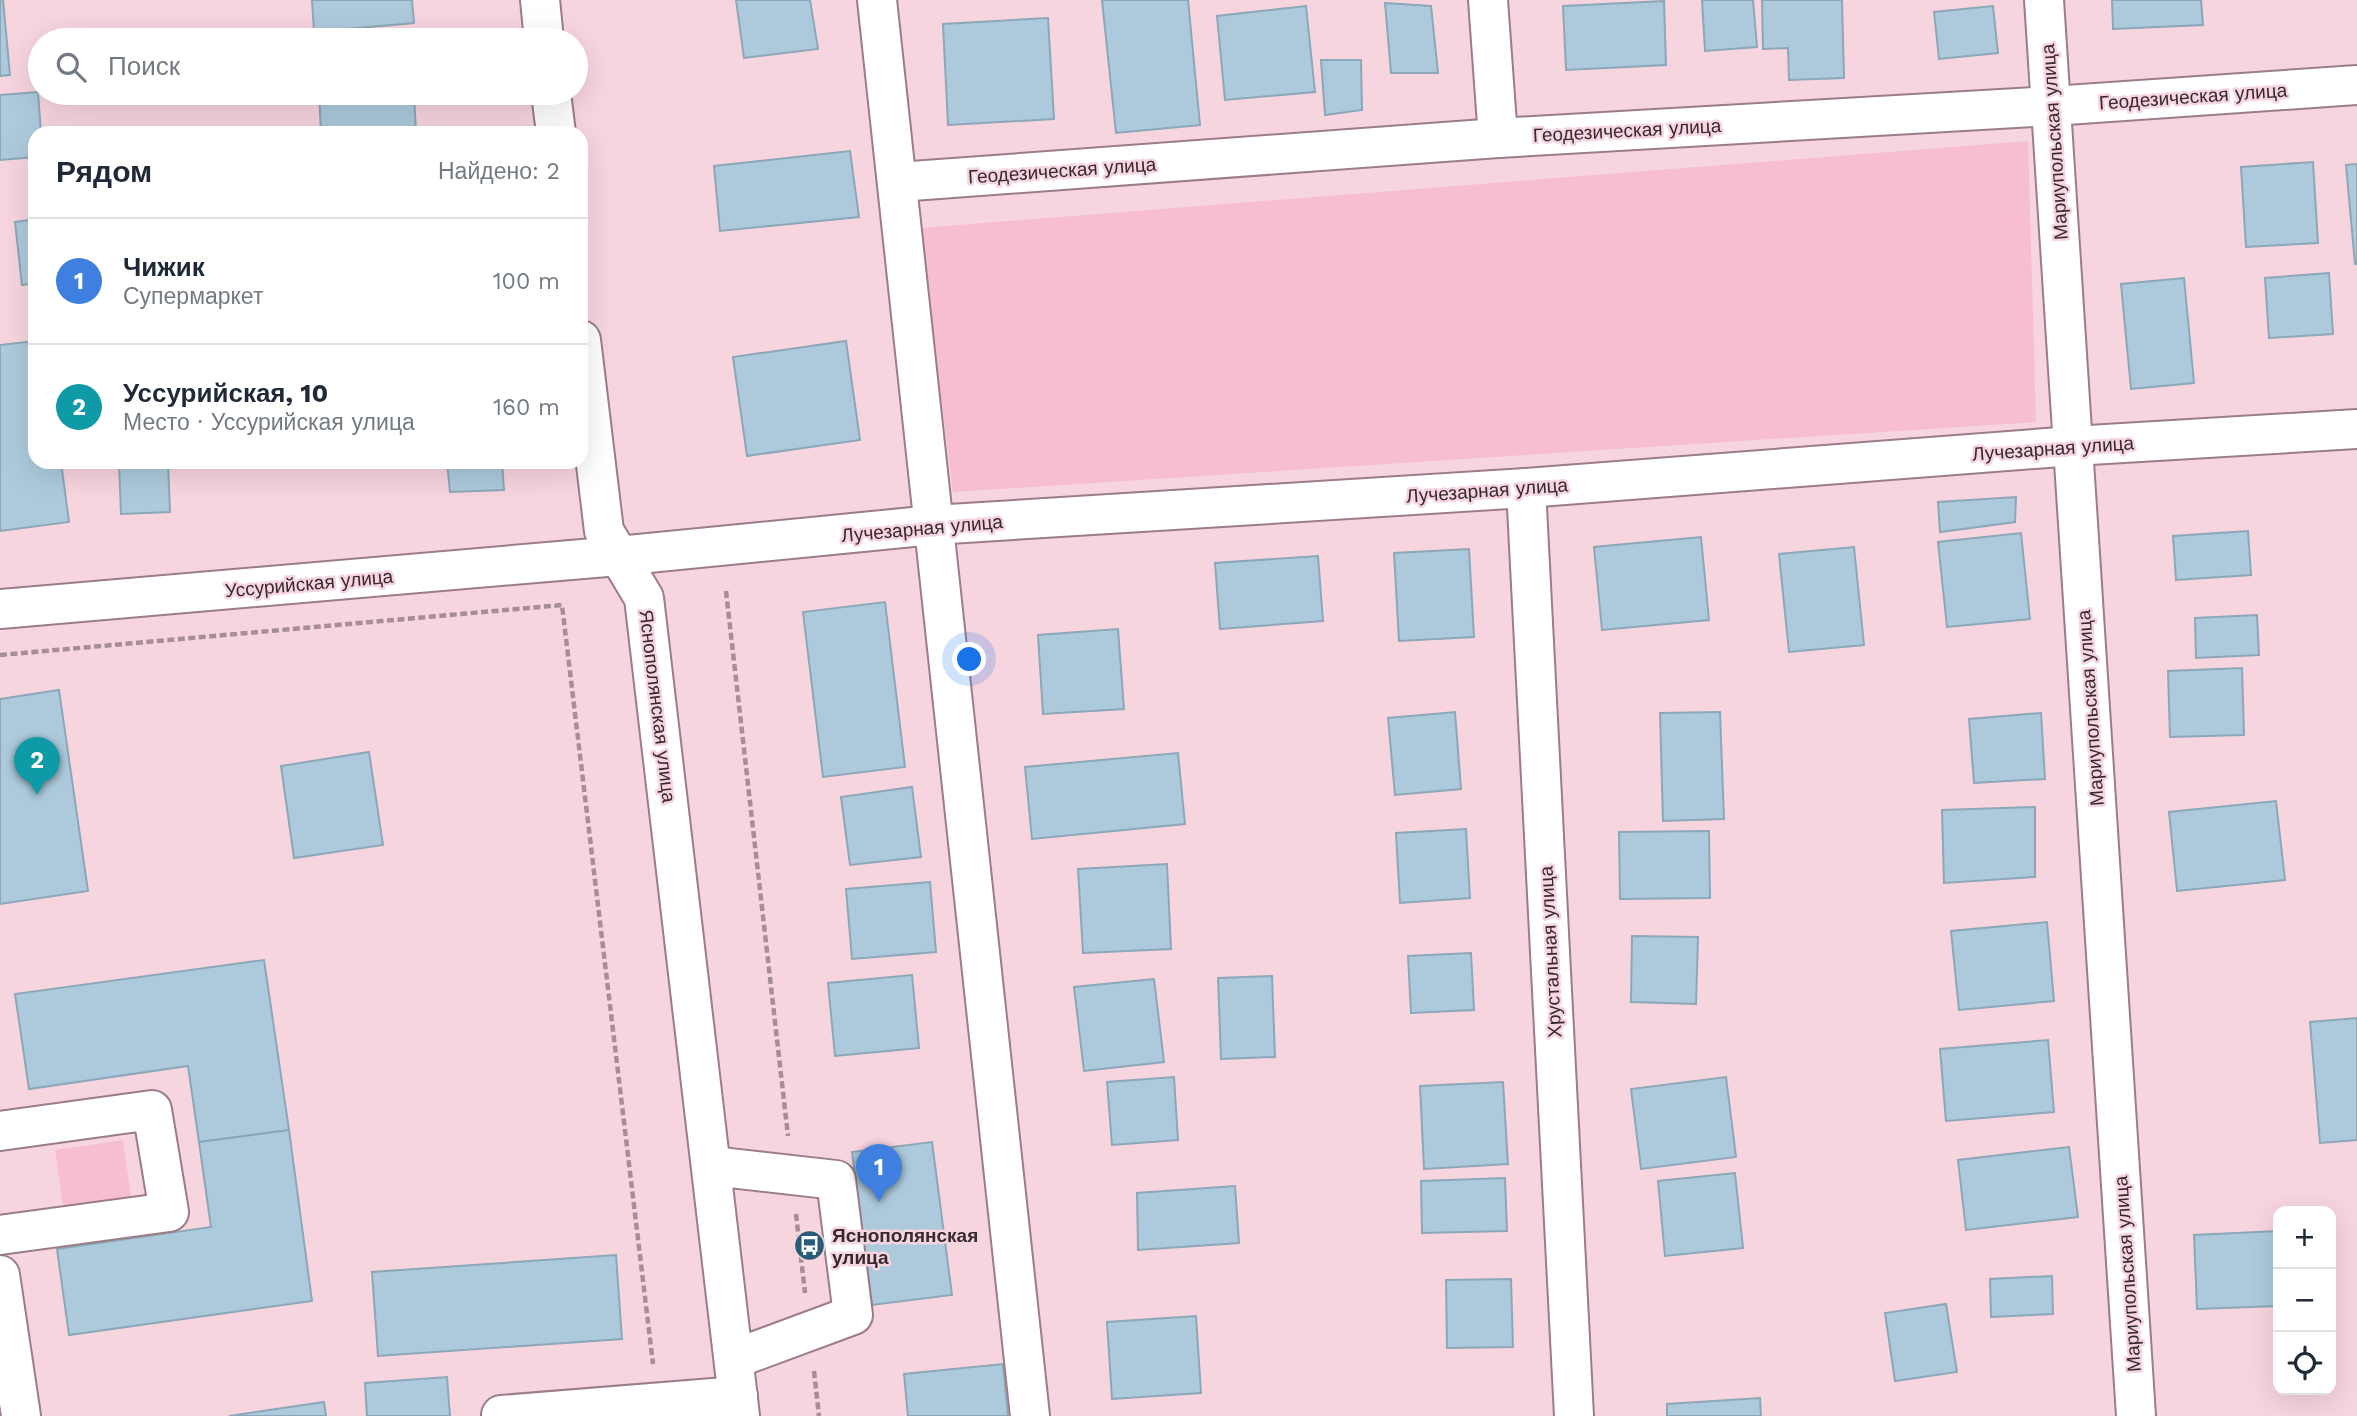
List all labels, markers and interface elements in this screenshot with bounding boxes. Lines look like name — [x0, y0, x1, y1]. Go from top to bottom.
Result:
search box — [28, 28, 588, 105]
street label: Мариупольская улица — [2036, 43, 2073, 241]
icon: search — [52, 48, 90, 86]
text: Поиск — [108, 51, 180, 81]
street label: Геодезическая улица — [2098, 78, 2288, 115]
street label: Геодезическая улица — [1532, 114, 1722, 147]
street label: Геодезическая улица — [967, 152, 1157, 189]
text: Рядом — [56, 154, 152, 189]
text: Найдено: 2 — [438, 158, 560, 185]
text: Чижик — [123, 252, 205, 282]
text: 1 — [74, 268, 84, 295]
text: 100 m — [493, 268, 560, 295]
text: Супермаркет — [123, 283, 263, 310]
text: Уссурийская, 10 — [123, 378, 328, 408]
text: 2 — [72, 394, 86, 421]
text: 160 m — [493, 394, 560, 421]
text: Место · Уссурийская улица — [123, 409, 415, 436]
street label: Лучезарная улица — [1971, 431, 2135, 466]
street label: Лучезарная улица — [1405, 473, 1569, 508]
street label: Лучезарная улица — [840, 510, 1004, 547]
street label: Уссурийская улица — [224, 565, 394, 602]
street label: Яснополянская улица — [634, 608, 681, 804]
street label: Мариупольская улица — [2072, 609, 2109, 807]
your location — [952, 642, 986, 676]
pin: 2 — [14, 737, 60, 795]
street label: Хрустальная улица — [1534, 865, 1566, 1038]
pin: 1 — [856, 1144, 902, 1202]
street label: Мариупольская улица — [2109, 1175, 2146, 1373]
map controls — [2273, 1206, 2336, 1395]
button: + — [2273, 1206, 2336, 1269]
place label: Яснополянская улица — [832, 1224, 978, 1269]
bus stop icon: Яснополянская улица — [792, 1229, 826, 1263]
button: − — [2273, 1269, 2336, 1332]
button: locate — [2273, 1332, 2336, 1395]

